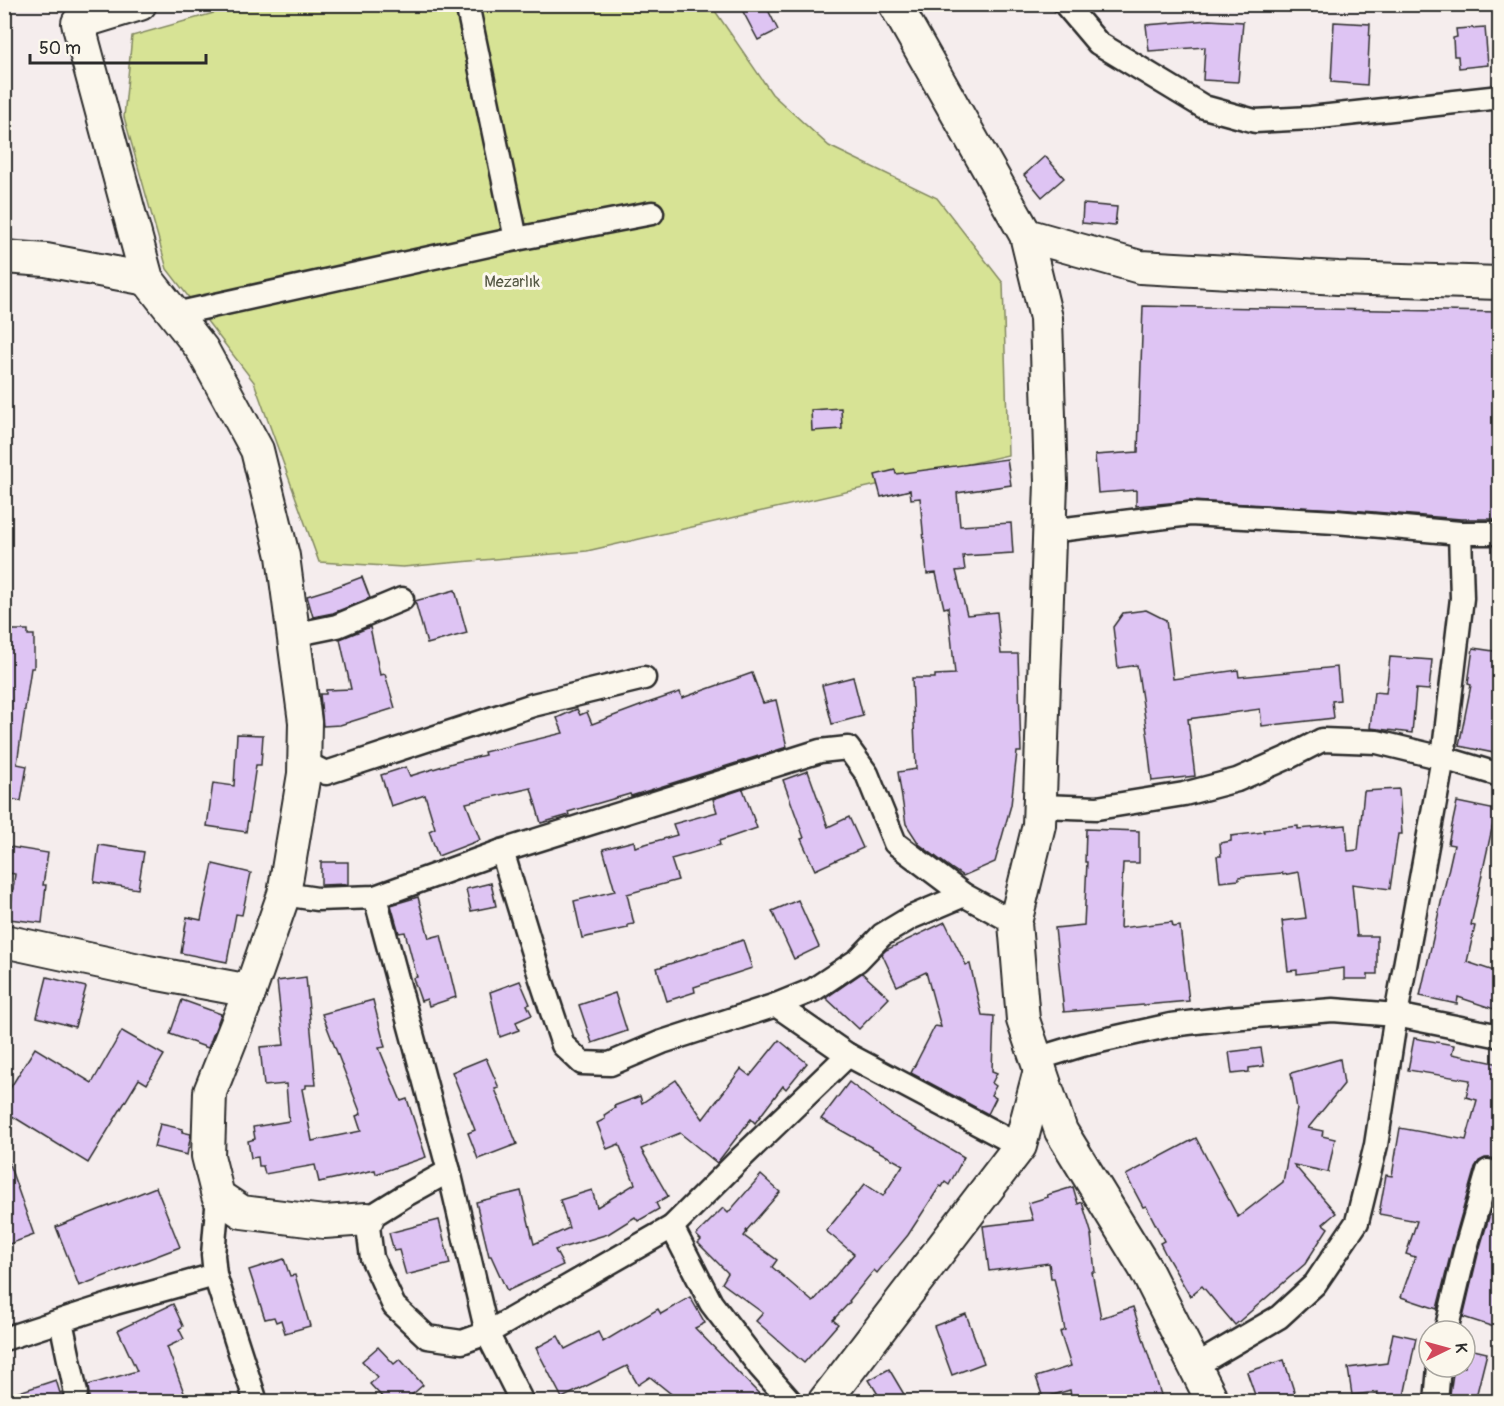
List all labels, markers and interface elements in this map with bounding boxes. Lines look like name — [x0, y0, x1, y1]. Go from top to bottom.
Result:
scale bar — [30, 27, 206, 65]
text: 50 m — [39, 37, 81, 60]
park label: Mezarlık — [484, 272, 540, 292]
north arrow — [1417, 1319, 1477, 1379]
text: K — [1451, 1342, 1471, 1354]

